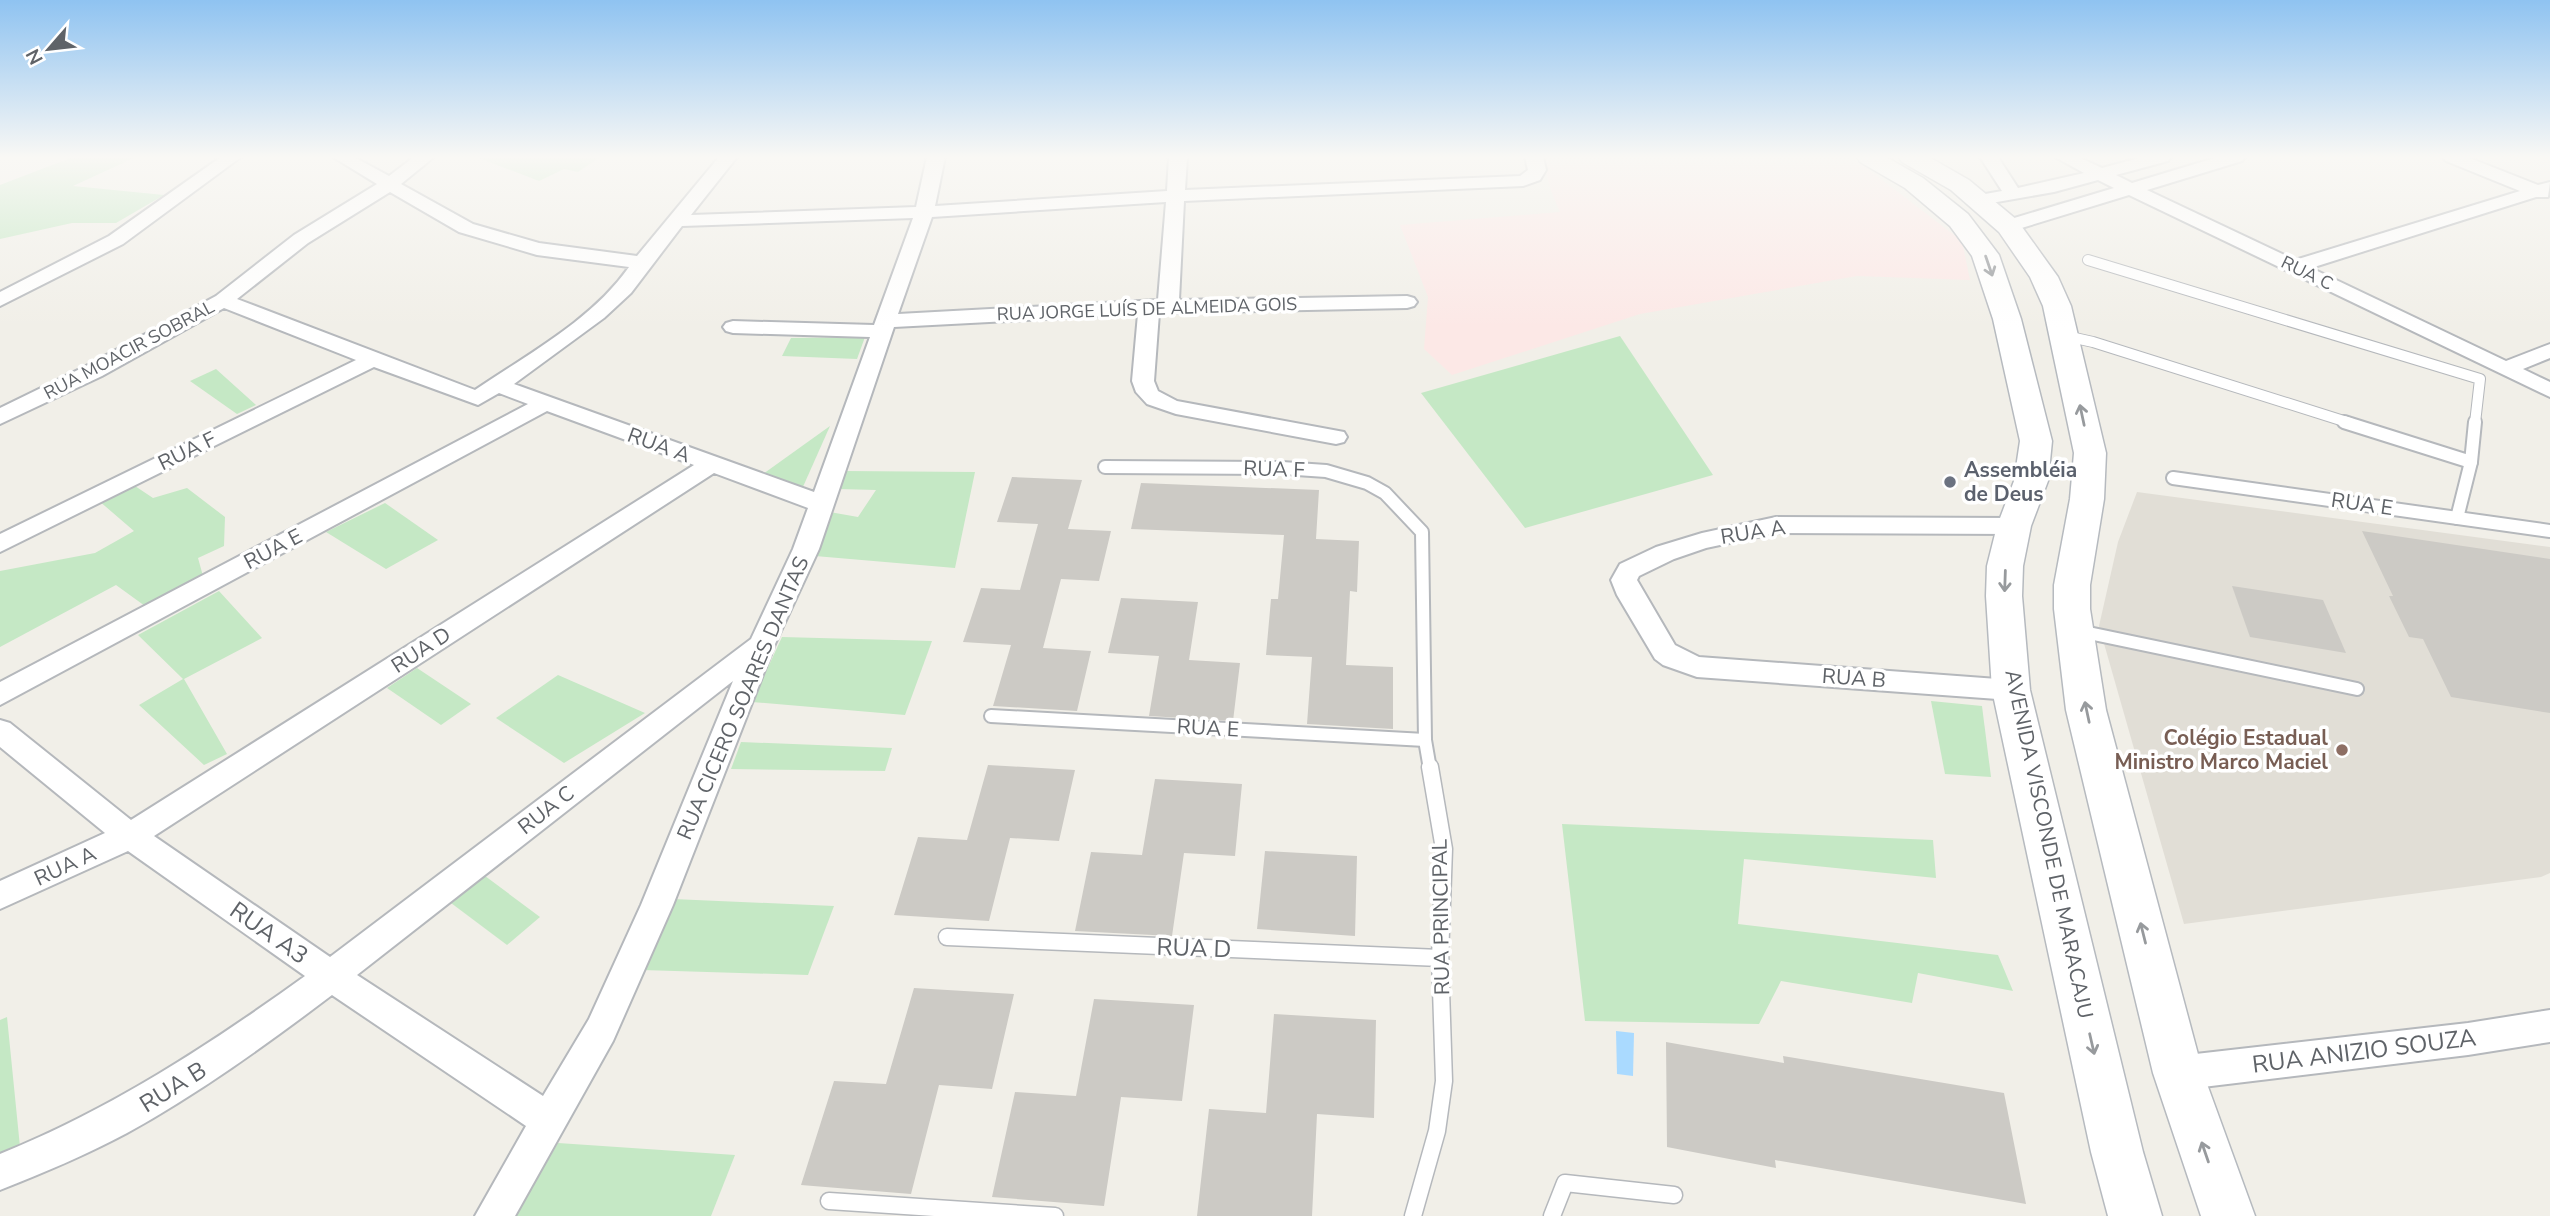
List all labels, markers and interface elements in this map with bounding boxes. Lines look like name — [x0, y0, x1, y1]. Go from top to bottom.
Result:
north arrow — [14, 14, 84, 84]
text: N — [20, 44, 50, 69]
street label: RUA C — [2277, 250, 2337, 296]
one-way arrow — [1984, 255, 1996, 277]
street label: RUA JORGE LUÍS DE ALMEIDA GOIS — [996, 292, 1298, 326]
street label: RUA MOACIR SOBRAL — [40, 295, 219, 405]
one-way arrow — [2075, 404, 2089, 427]
street label: RUA A — [624, 421, 694, 469]
street label: RUA F — [153, 425, 221, 477]
street label: RUA F — [1243, 454, 1305, 484]
place label: Assembléia de Deus — [1964, 456, 2077, 508]
marker: Assembléia de Deus — [1942, 474, 1958, 490]
street label: RUA E — [2329, 486, 2395, 522]
street label: RUA A — [1719, 513, 1787, 551]
street label: RUA E — [239, 522, 307, 576]
street label: RUA CICERO SOARES DANTAS — [671, 552, 816, 844]
one-way arrow — [1998, 569, 2011, 592]
street label: RUA D — [386, 620, 456, 680]
street label: RUA B — [1821, 662, 1887, 694]
street label: AVENIDA VISCONDE DE MARACAJU — [1998, 667, 2100, 1021]
one-way arrow — [2080, 701, 2094, 724]
street label: RUA E — [1176, 712, 1240, 744]
place label: Colégio Estadual Ministro Marco Maciel — [2114, 724, 2328, 776]
marker: Colégio Estadual Ministro Marco Maciel — [2334, 742, 2350, 758]
street label: RUA C — [512, 779, 580, 841]
street label: RUA PRINCIPAL — [1426, 838, 1456, 995]
street label: RUA A — [30, 840, 100, 892]
street label: RUA A3 — [223, 894, 315, 972]
one-way arrow — [2136, 922, 2149, 945]
street label: RUA D — [1156, 931, 1232, 965]
street label: RUA ANIZIO SOUZA — [2250, 1021, 2478, 1081]
one-way arrow — [2086, 1032, 2100, 1055]
street label: RUA B — [133, 1054, 213, 1120]
one-way arrow — [2198, 1141, 2210, 1163]

